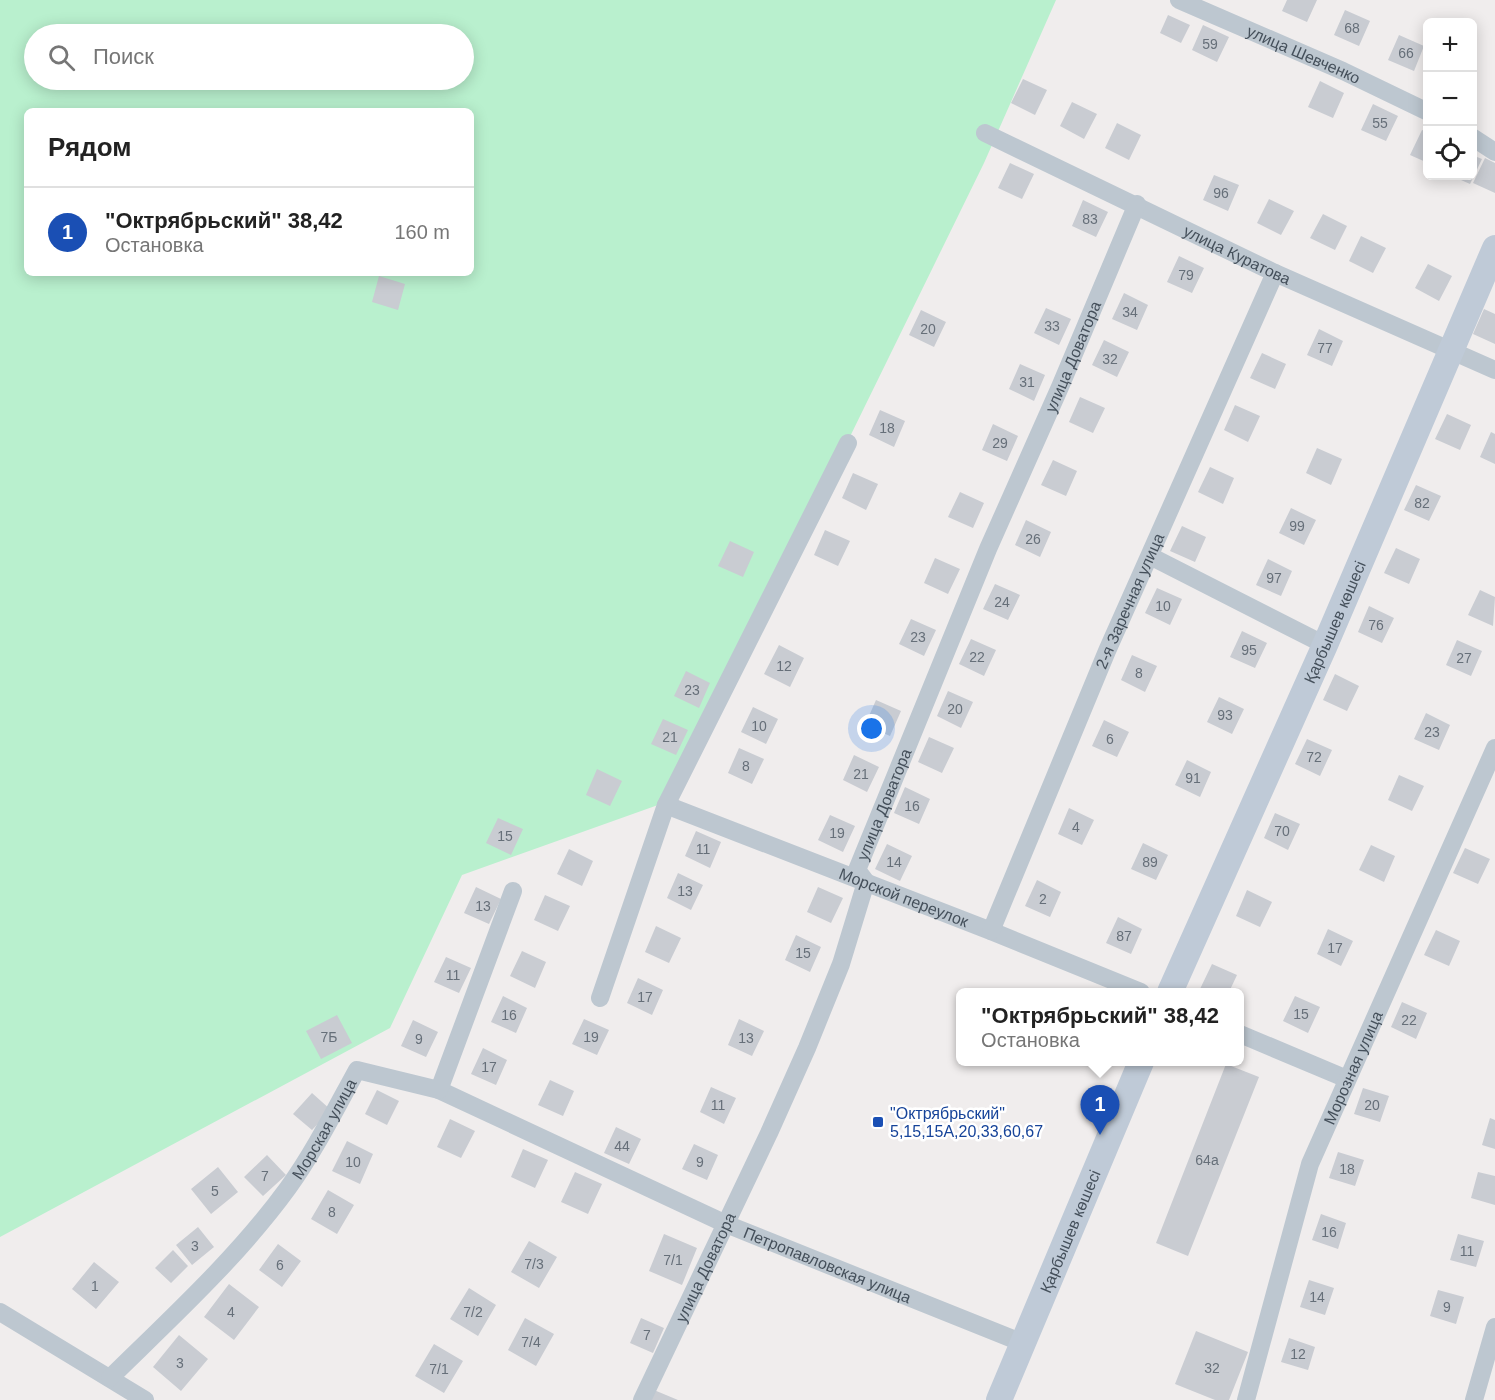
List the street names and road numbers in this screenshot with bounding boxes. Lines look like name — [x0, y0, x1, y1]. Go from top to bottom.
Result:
street label: улица Шевченко — [1244, 22, 1363, 87]
street label: улица Куратова — [1181, 222, 1293, 287]
street label: улица Доватора — [1041, 298, 1104, 415]
street label: 2-я Заречная улица — [1092, 530, 1167, 671]
street label: Қарбышев көшесі — [1301, 558, 1369, 686]
street label: улица Доватора — [853, 746, 914, 863]
street label: Морской переулок — [837, 864, 972, 930]
street label: Морозная улица — [1320, 1008, 1386, 1127]
street label: Морская улица — [288, 1076, 359, 1182]
street label: Қарбышев көшесі — [1037, 1167, 1103, 1295]
street label: улица Доватора — [672, 1210, 738, 1325]
street label: Петропавловская улица — [741, 1223, 914, 1306]

